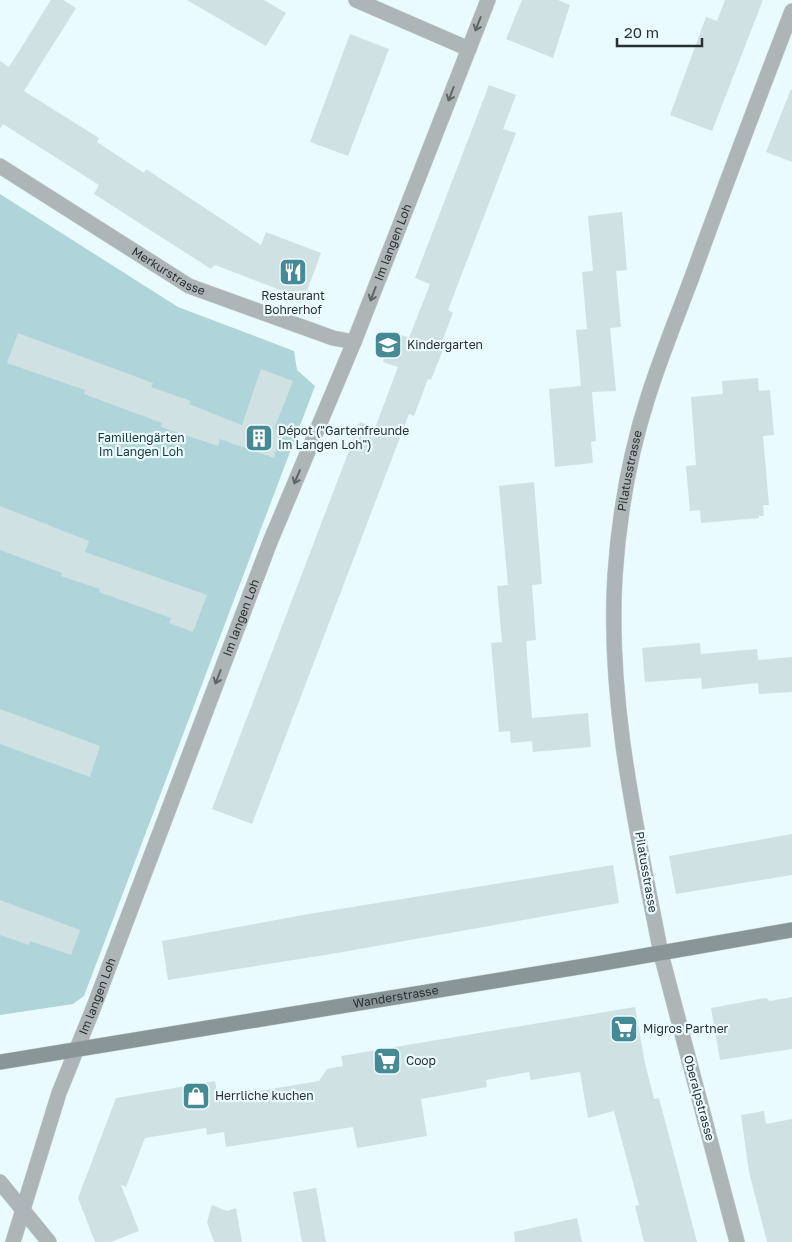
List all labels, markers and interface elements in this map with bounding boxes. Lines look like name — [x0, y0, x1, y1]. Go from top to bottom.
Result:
scale bar — [617, 15, 702, 47]
one-way arrow — [473, 16, 482, 31]
text: 20 m — [624, 23, 659, 41]
one-way arrow — [446, 86, 455, 101]
street label: Im langen Loh — [371, 201, 414, 283]
street label: Merkurstrasse — [129, 244, 207, 298]
restaurant icon: Restaurant Bohrerhof — [278, 257, 308, 287]
one-way arrow — [368, 286, 377, 301]
place label: Restaurant Bohrerhof — [261, 288, 325, 317]
school or university icon: Kindergarten — [373, 330, 403, 360]
place label: Kindergarten — [407, 337, 483, 352]
building icon: Dépot ("Gartenfreunde Im Langen Loh") — [244, 423, 274, 453]
place label: Dépot ("Gartenfreunde Im Langen Loh") — [278, 423, 409, 452]
street label: Pilatusstrasse — [614, 429, 645, 512]
park label: Familiengärten Im Langen Loh — [97, 430, 185, 459]
one-way arrow — [292, 469, 302, 484]
street label: Im langen Loh — [219, 577, 262, 658]
one-way arrow — [213, 668, 222, 684]
street label: Pilatusstrasse — [632, 830, 661, 914]
street label: Im langen Loh — [75, 955, 119, 1037]
street label: Wanderstrasse — [352, 982, 440, 1011]
supermarket icon: Migros Partner — [609, 1014, 639, 1044]
place label: Migros Partner — [643, 1021, 729, 1036]
supermarket icon: Coop — [372, 1046, 402, 1076]
place label: Coop — [406, 1053, 436, 1068]
street label: Oberalpstrasse — [681, 1053, 718, 1142]
shop icon: Herrliche kuchen — [181, 1081, 211, 1111]
place label: Herrliche kuchen — [215, 1088, 314, 1103]

